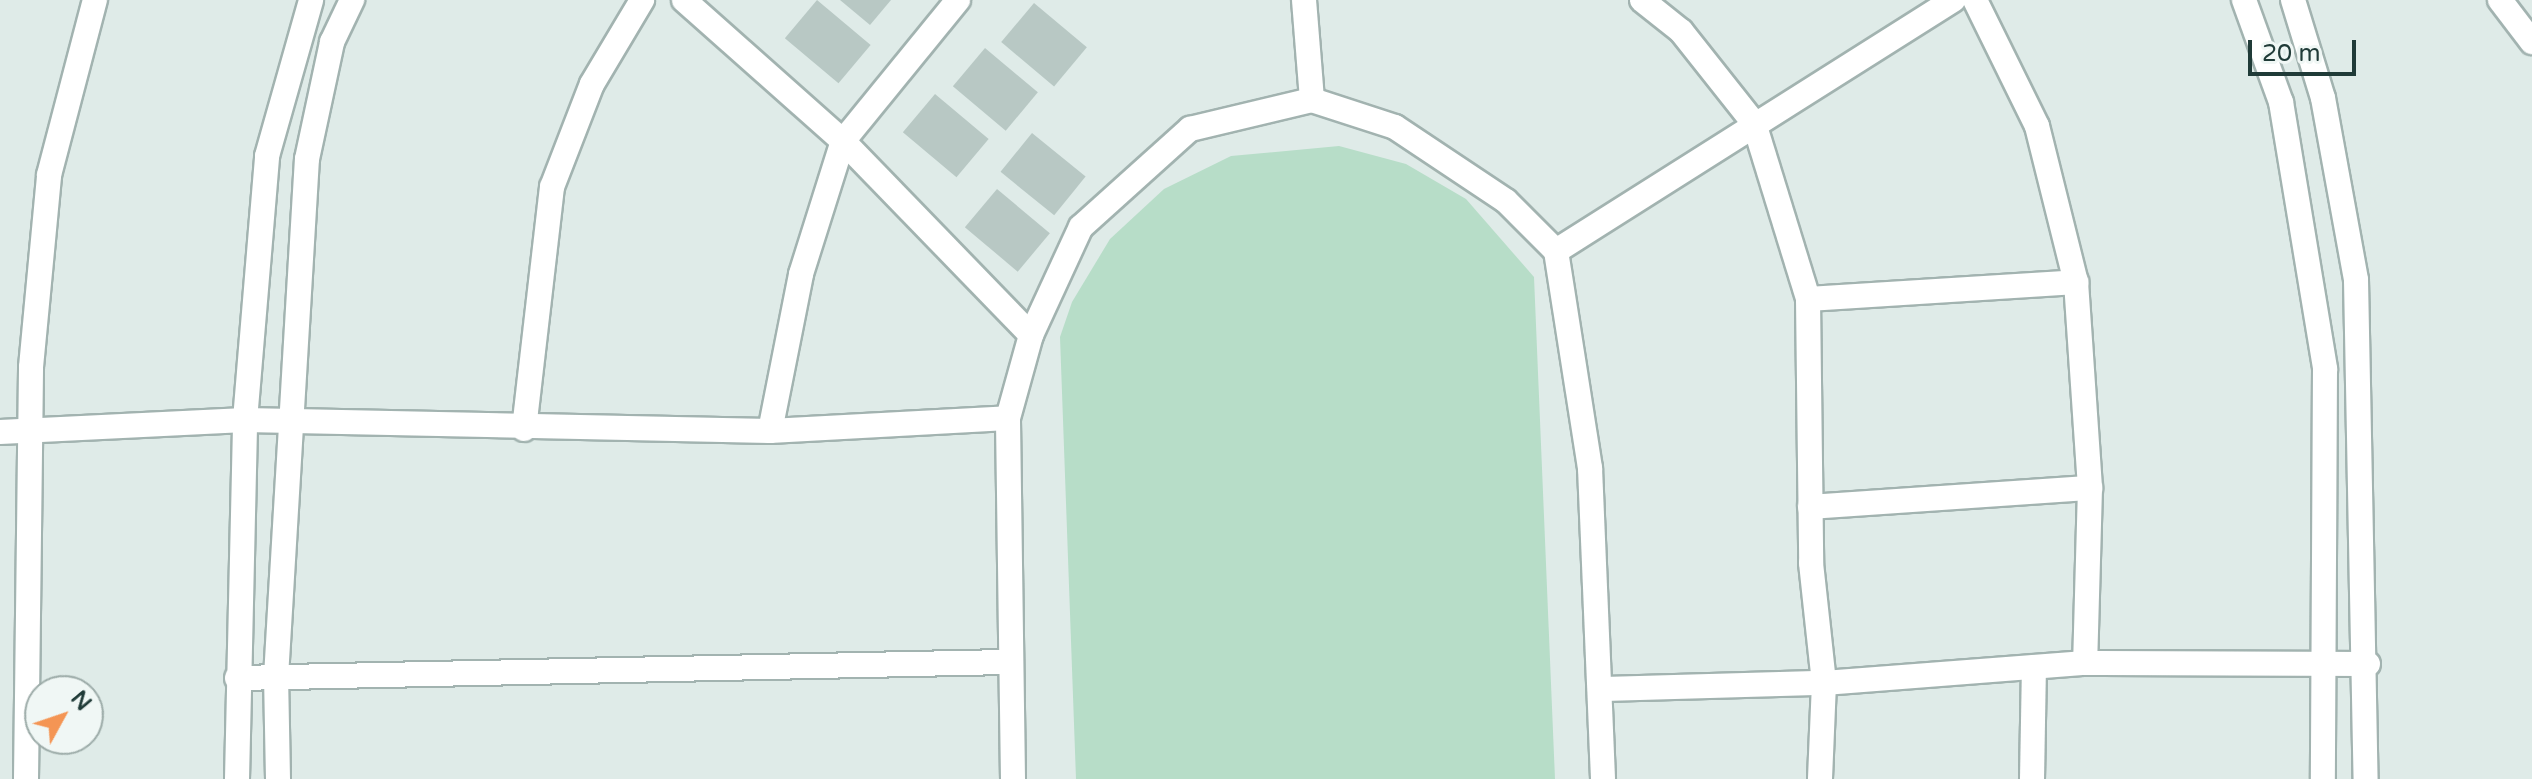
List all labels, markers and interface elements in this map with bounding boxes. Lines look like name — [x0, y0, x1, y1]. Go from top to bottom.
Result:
scale bar — [2252, 24, 2360, 74]
text: 20 m — [2262, 39, 2320, 68]
north arrow — [24, 675, 104, 755]
text: N — [65, 686, 96, 716]

